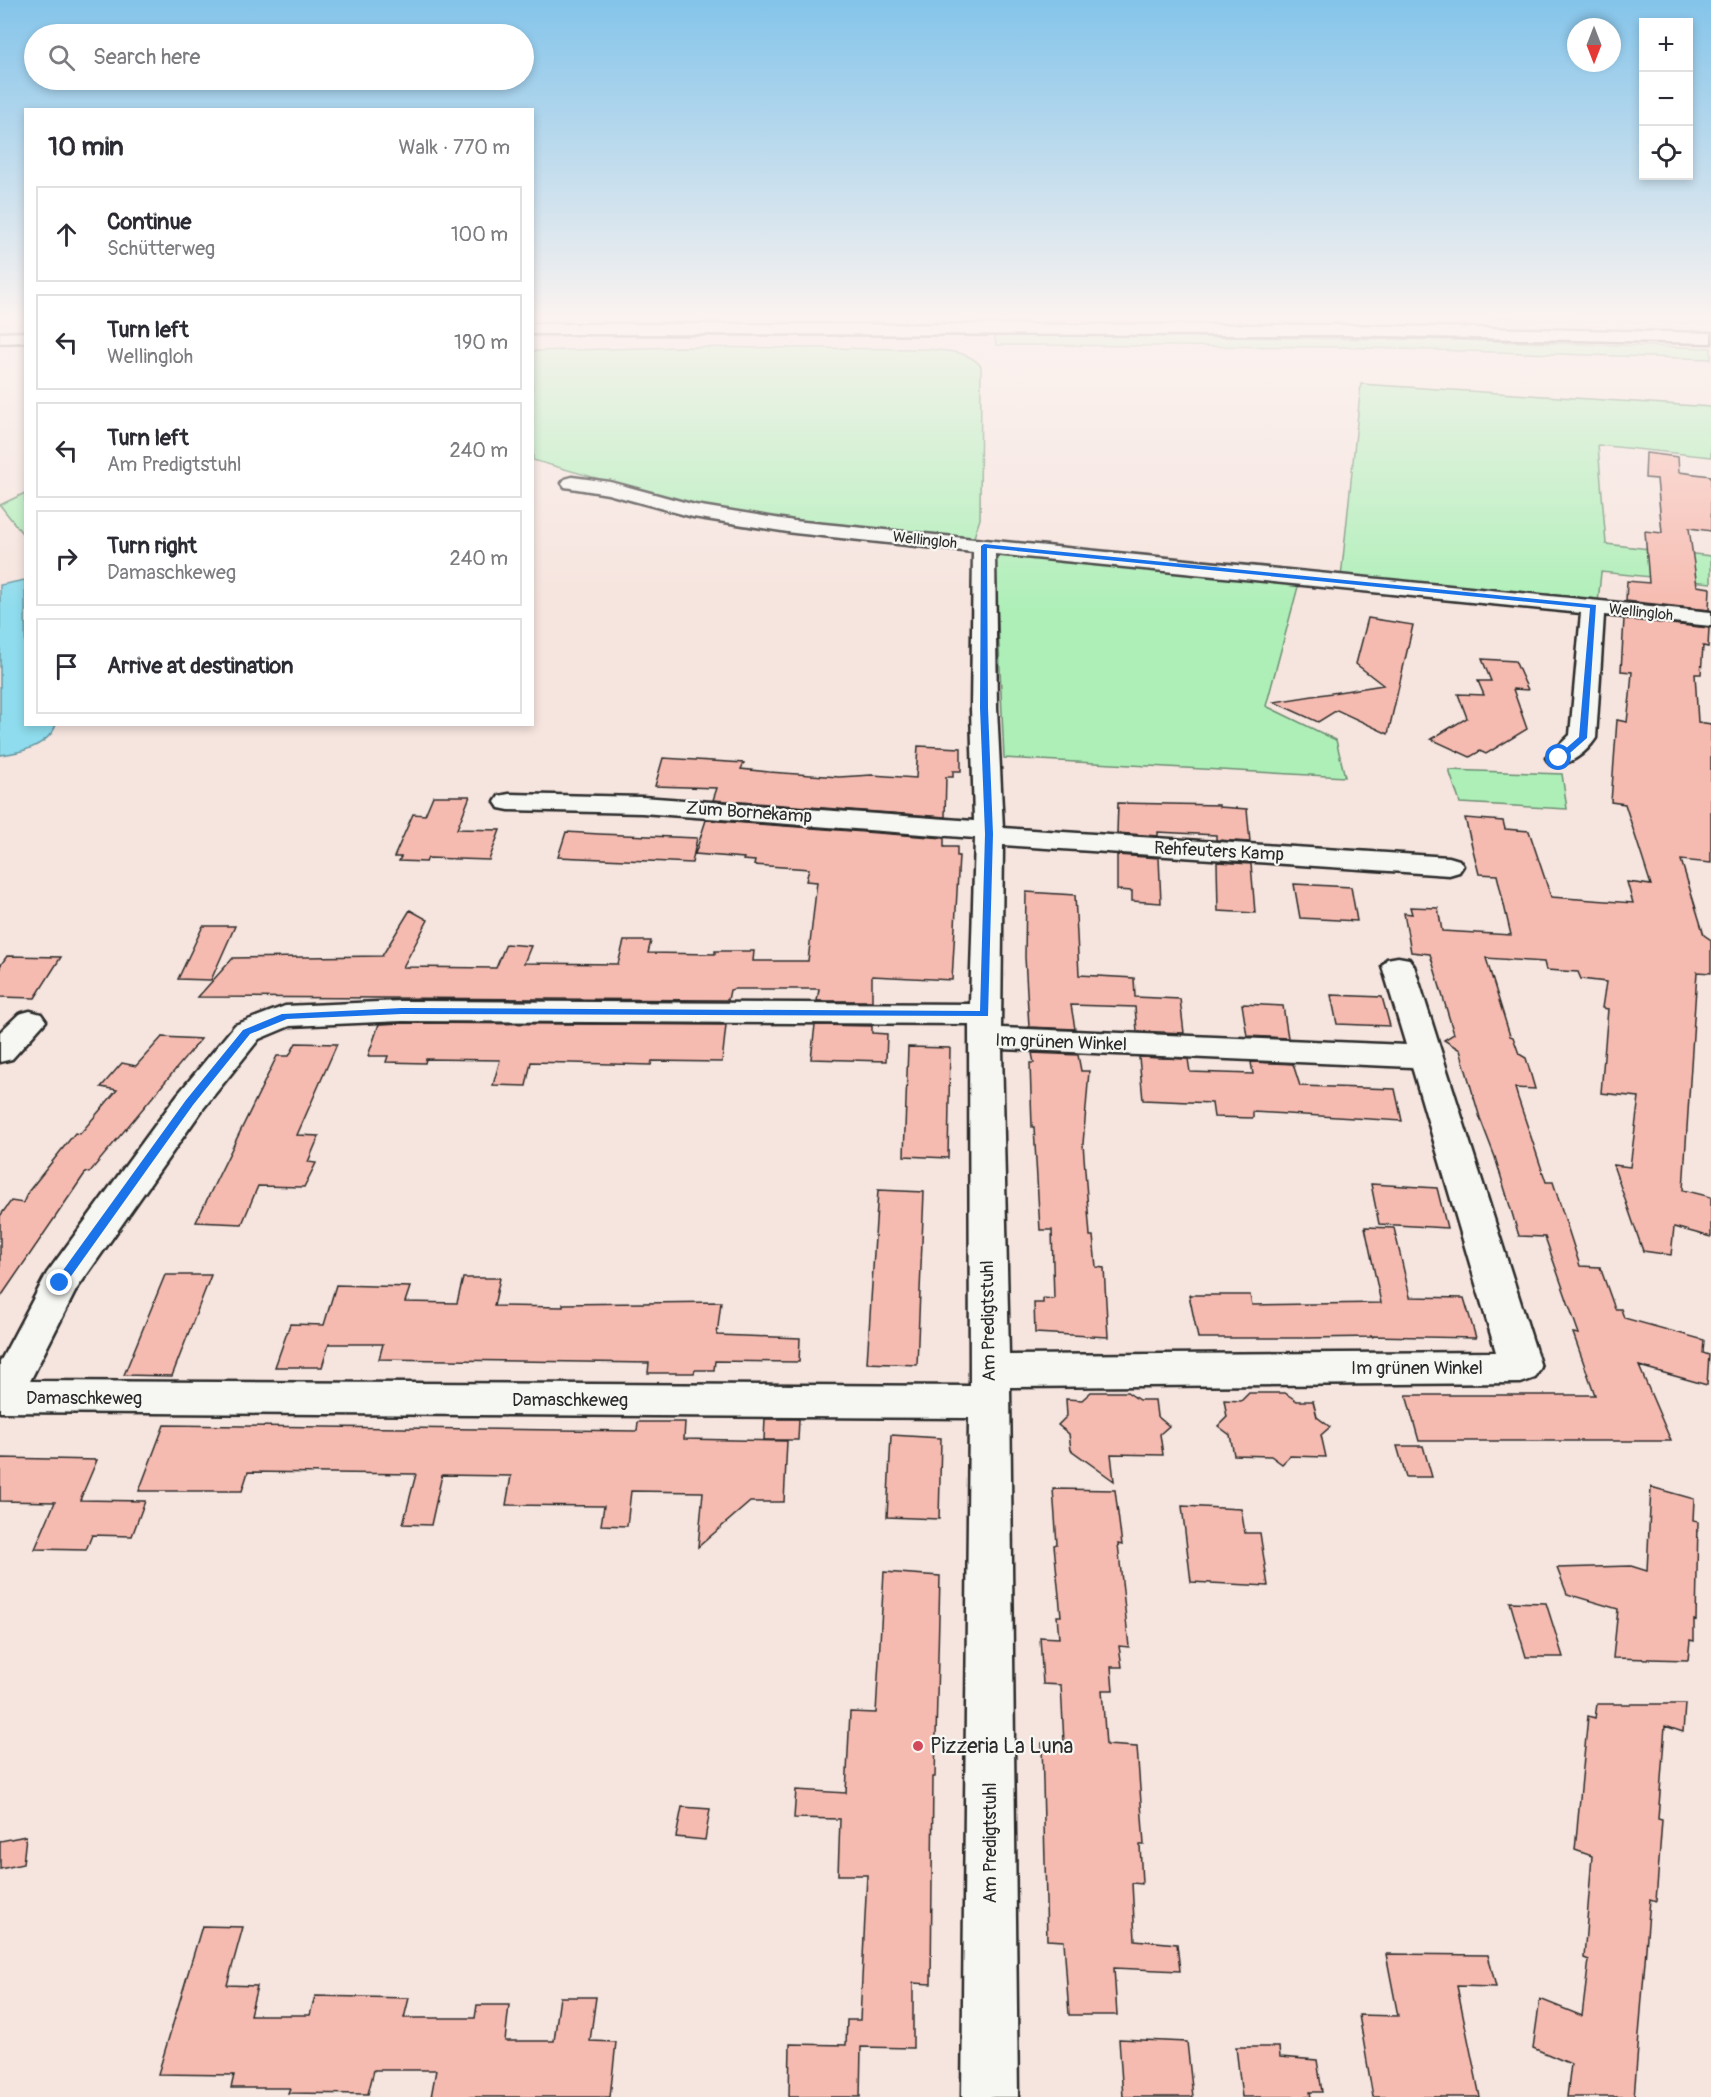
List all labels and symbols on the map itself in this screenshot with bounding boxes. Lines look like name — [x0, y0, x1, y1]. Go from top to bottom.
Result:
north arrow — [1567, 18, 1621, 72]
street label: Wellingloh — [892, 528, 958, 553]
street label: Wellingloh — [1608, 600, 1674, 625]
route start — [1545, 744, 1571, 770]
street label: Zum Bornekamp — [685, 797, 813, 828]
street label: Rehfeuters Kamp — [1153, 837, 1285, 866]
street label: Im grünen Winkel — [995, 1029, 1127, 1056]
street label: Am Predigtstuhl — [976, 1260, 1001, 1382]
route end — [46, 1269, 72, 1295]
street label: Im grünen Winkel — [1351, 1357, 1483, 1380]
street label: Damaschkeweg — [26, 1387, 142, 1410]
street label: Damaschkeweg — [512, 1389, 628, 1412]
place label: Pizzeria La Luna — [930, 1733, 1073, 1760]
marker: Pizzeria La Luna — [911, 1739, 925, 1753]
street label: Am Predigtstuhl — [979, 1782, 1002, 1904]

